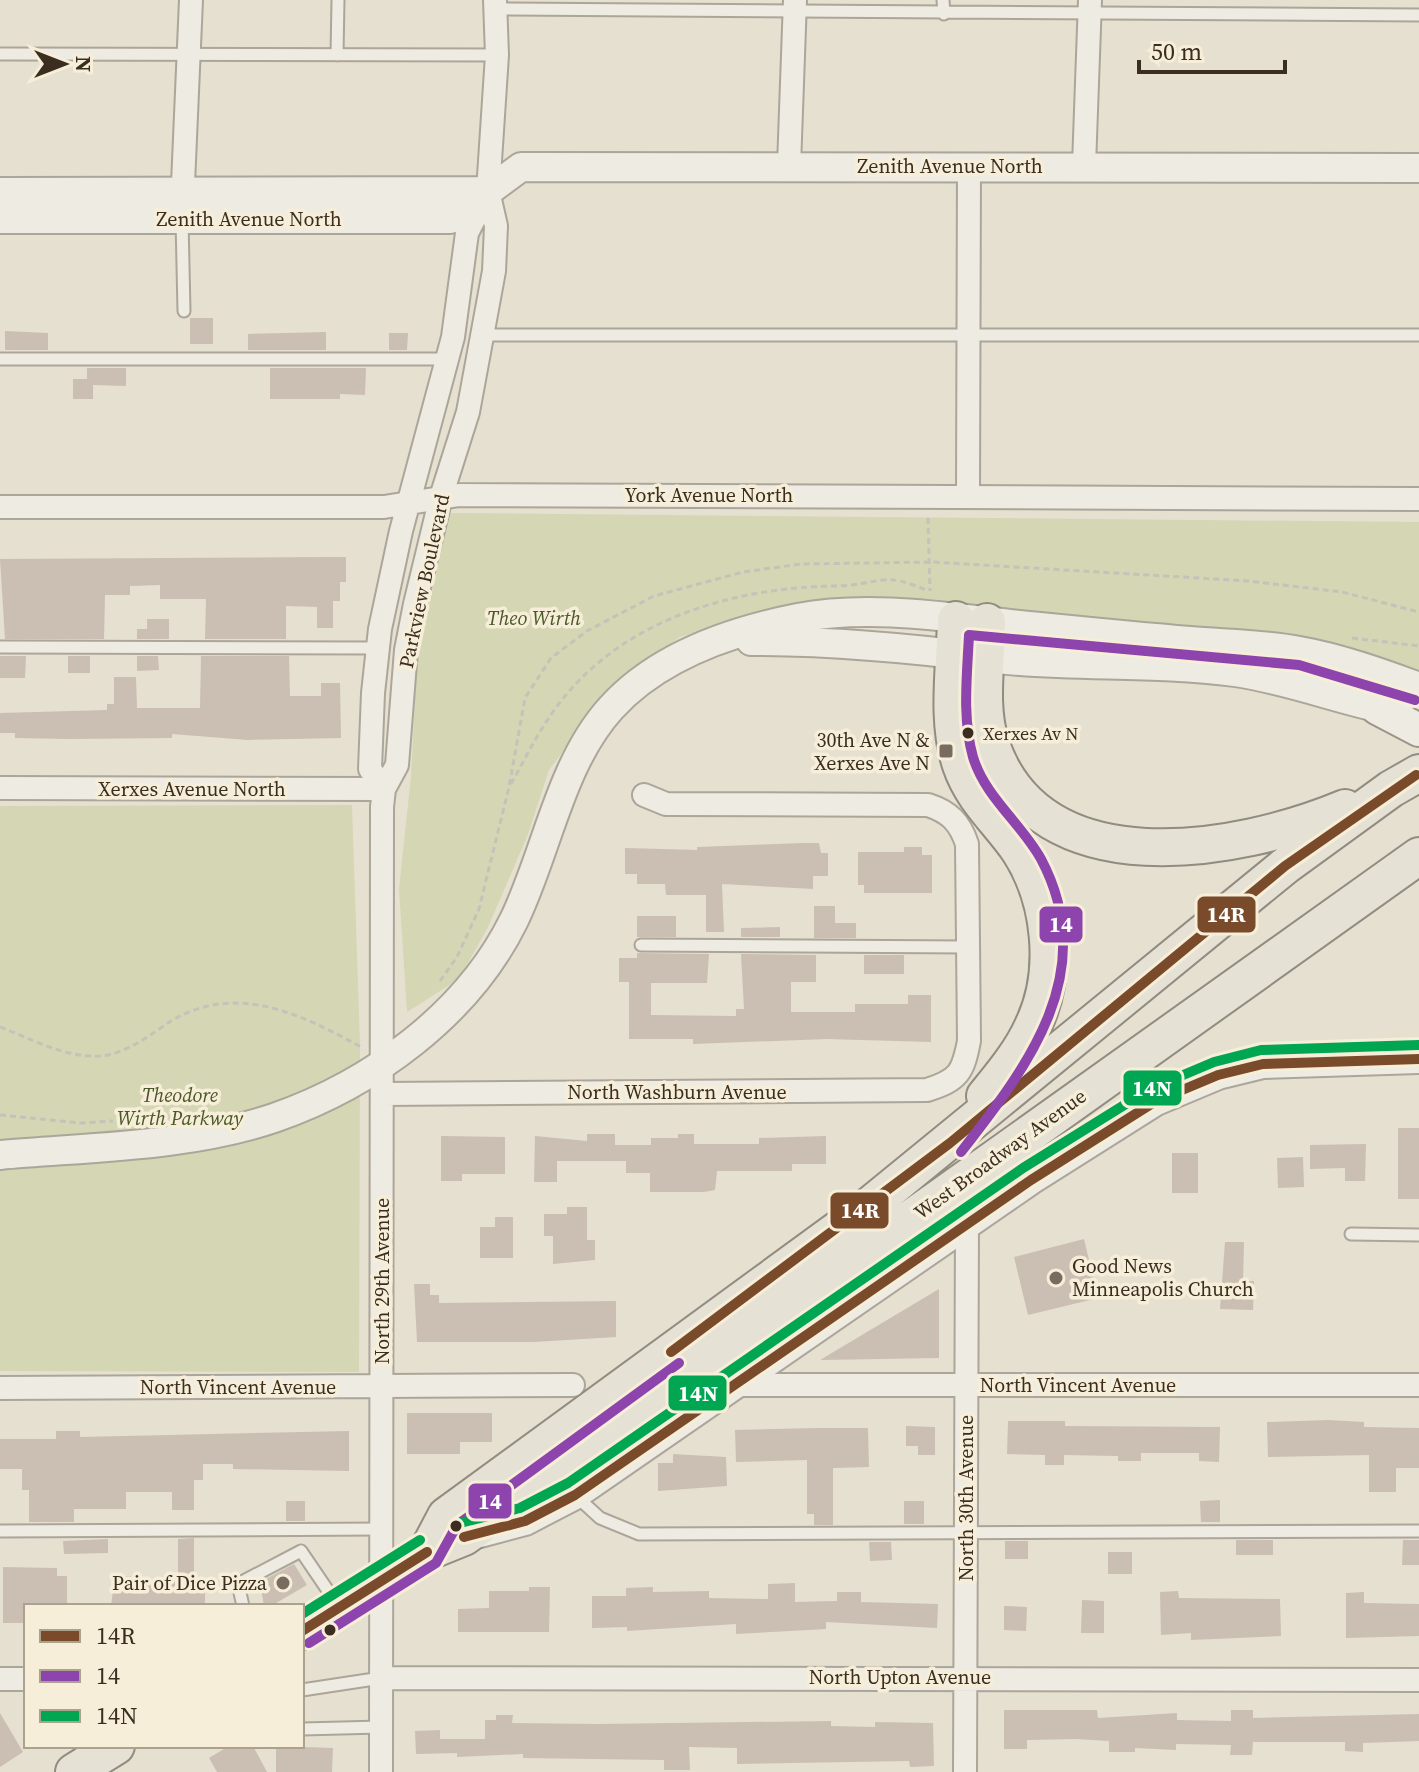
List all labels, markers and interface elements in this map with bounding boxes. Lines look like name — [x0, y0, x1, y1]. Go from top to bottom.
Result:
north arrow — [24, 24, 104, 104]
scale bar — [1139, 24, 1285, 74]
text: 50 m — [1151, 35, 1202, 68]
text: N — [69, 56, 99, 72]
street label: Zenith Avenue North — [857, 152, 1043, 180]
street label: Zenith Avenue North — [156, 205, 342, 233]
street label: York Avenue North — [625, 481, 793, 509]
street label: Parkview Boulevard — [392, 491, 456, 671]
park label: Theo Wirth — [487, 604, 581, 632]
place label: Xerxes Av N — [983, 721, 1079, 746]
marker: Xerxes Av N — [960, 725, 976, 741]
place label: 30th Ave N & Xerxes Ave N — [814, 726, 930, 777]
marker: 30th Ave N & Xerxes Ave N — [937, 742, 955, 760]
street label: Xerxes Avenue North — [98, 775, 286, 803]
line badge: 14R — [1196, 895, 1257, 934]
text: 14R — [1207, 899, 1245, 929]
line badge: 14 — [1038, 905, 1084, 944]
text: 14 — [1049, 909, 1073, 939]
line badge: 14N — [1122, 1069, 1183, 1107]
text: 14N — [1132, 1073, 1172, 1103]
street label: North Washburn Avenue — [567, 1078, 787, 1106]
park label: Theodore Wirth Parkway — [117, 1081, 243, 1132]
street label: West Broadway Avenue — [908, 1082, 1092, 1226]
line badge: 14R — [829, 1191, 890, 1230]
text: 14R — [841, 1195, 879, 1225]
street label: North 29th Avenue — [368, 1198, 396, 1364]
place label: Good News Minneapolis Church — [1072, 1252, 1254, 1303]
marker: Good News Minneapolis Church — [1047, 1269, 1065, 1287]
street label: North Vincent Avenue — [980, 1371, 1176, 1399]
street label: North Vincent Avenue — [140, 1373, 336, 1401]
line badge: 14N — [667, 1374, 728, 1412]
text: 14N — [678, 1378, 718, 1408]
street label: North 30th Avenue — [952, 1415, 980, 1581]
line badge: 14 — [467, 1482, 513, 1520]
text: 14 — [478, 1486, 502, 1516]
unlabelled marker — [448, 1518, 464, 1534]
place label: Pair of Dice Pizza — [112, 1569, 268, 1597]
marker: Pair of Dice Pizza — [274, 1574, 292, 1592]
legend — [24, 1604, 304, 1748]
text: 14R — [96, 1619, 136, 1652]
unlabelled marker — [322, 1622, 338, 1638]
text: 14 — [96, 1659, 120, 1692]
street label: North Upton Avenue — [809, 1663, 991, 1691]
text: 14N — [96, 1699, 138, 1732]

